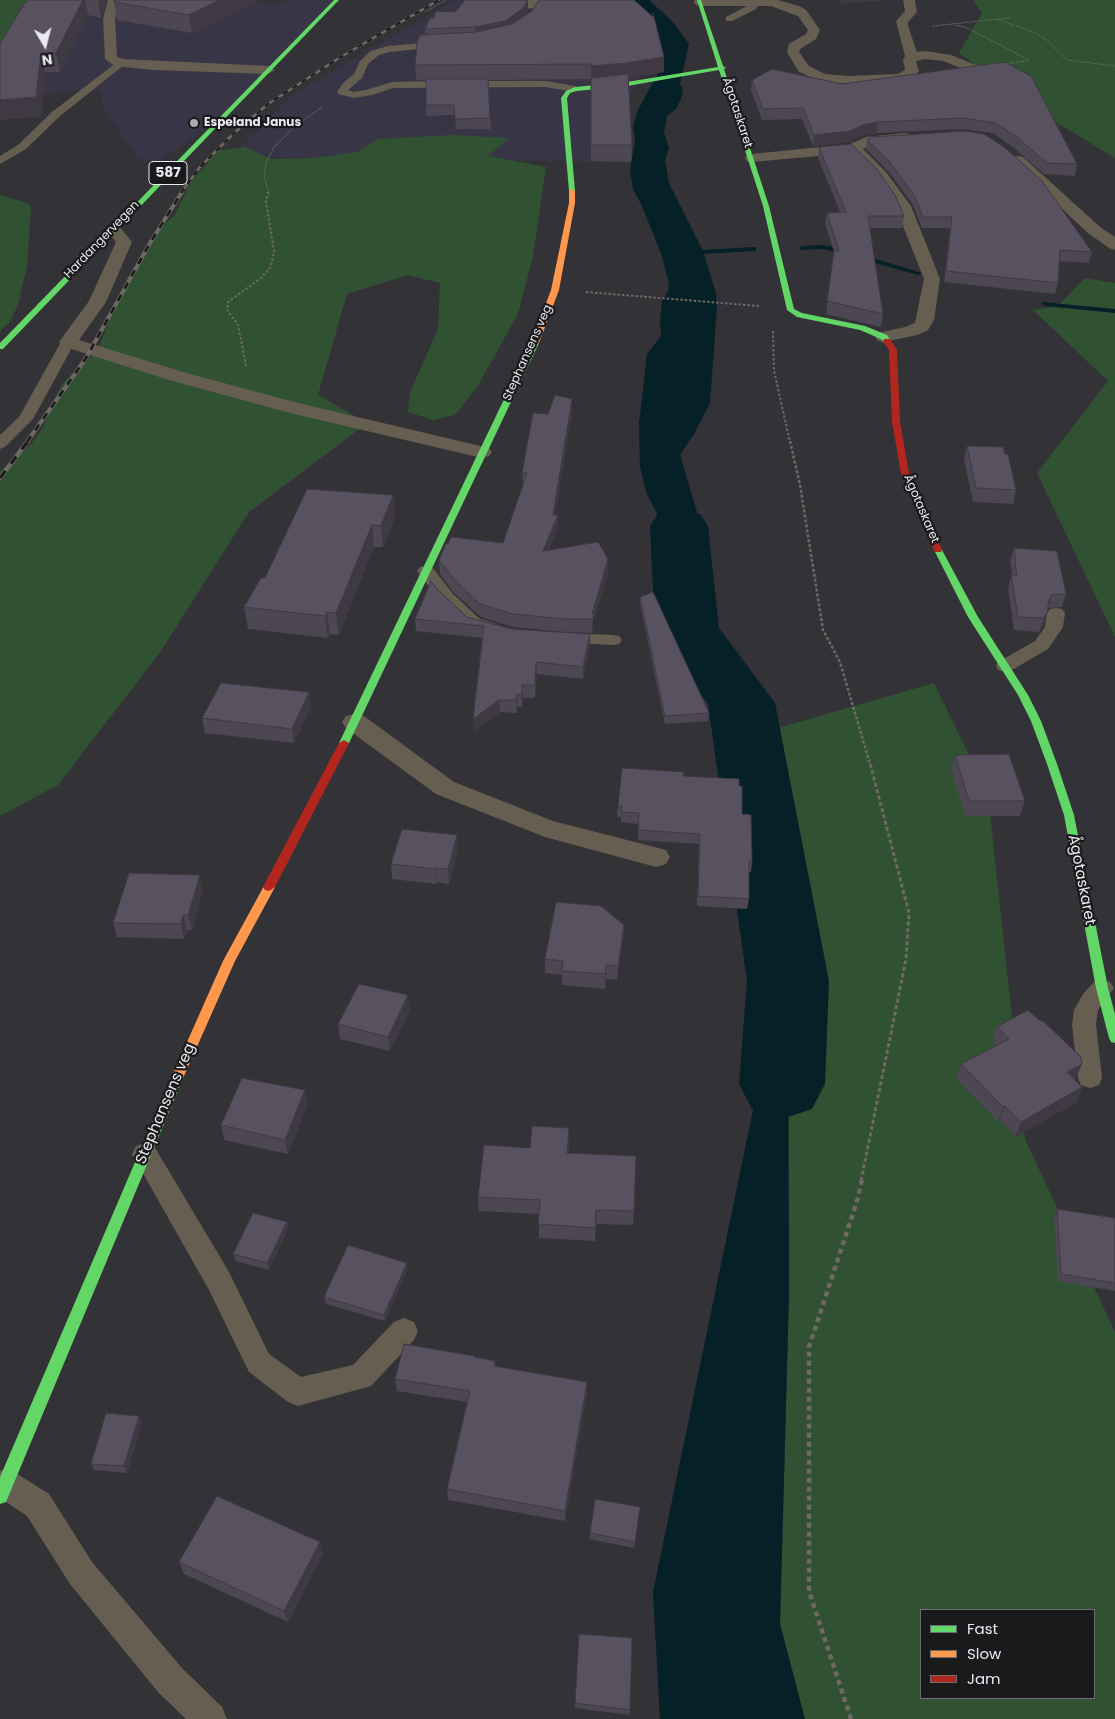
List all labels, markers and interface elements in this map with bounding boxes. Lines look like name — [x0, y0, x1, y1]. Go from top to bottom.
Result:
north arrow — [20, 20, 70, 70]
text: N — [40, 49, 54, 70]
street label: Ågotaskaret — [719, 76, 755, 150]
place label: Espeland Janus — [204, 116, 301, 130]
marker: Espeland Janus — [188, 117, 200, 129]
road number: 587 — [149, 162, 187, 184]
street label: Hardangervegen — [61, 198, 143, 282]
street label: Stephansens veg — [500, 303, 556, 403]
street label: Ågotaskaret — [900, 472, 942, 546]
street label: Ågotaskaret — [1063, 833, 1099, 927]
street label: Stephansens veg — [132, 1041, 200, 1167]
legend — [920, 1609, 1095, 1699]
text: Fast — [967, 1618, 998, 1639]
text: Slow — [967, 1643, 1001, 1664]
text: Jam — [967, 1668, 1001, 1689]

